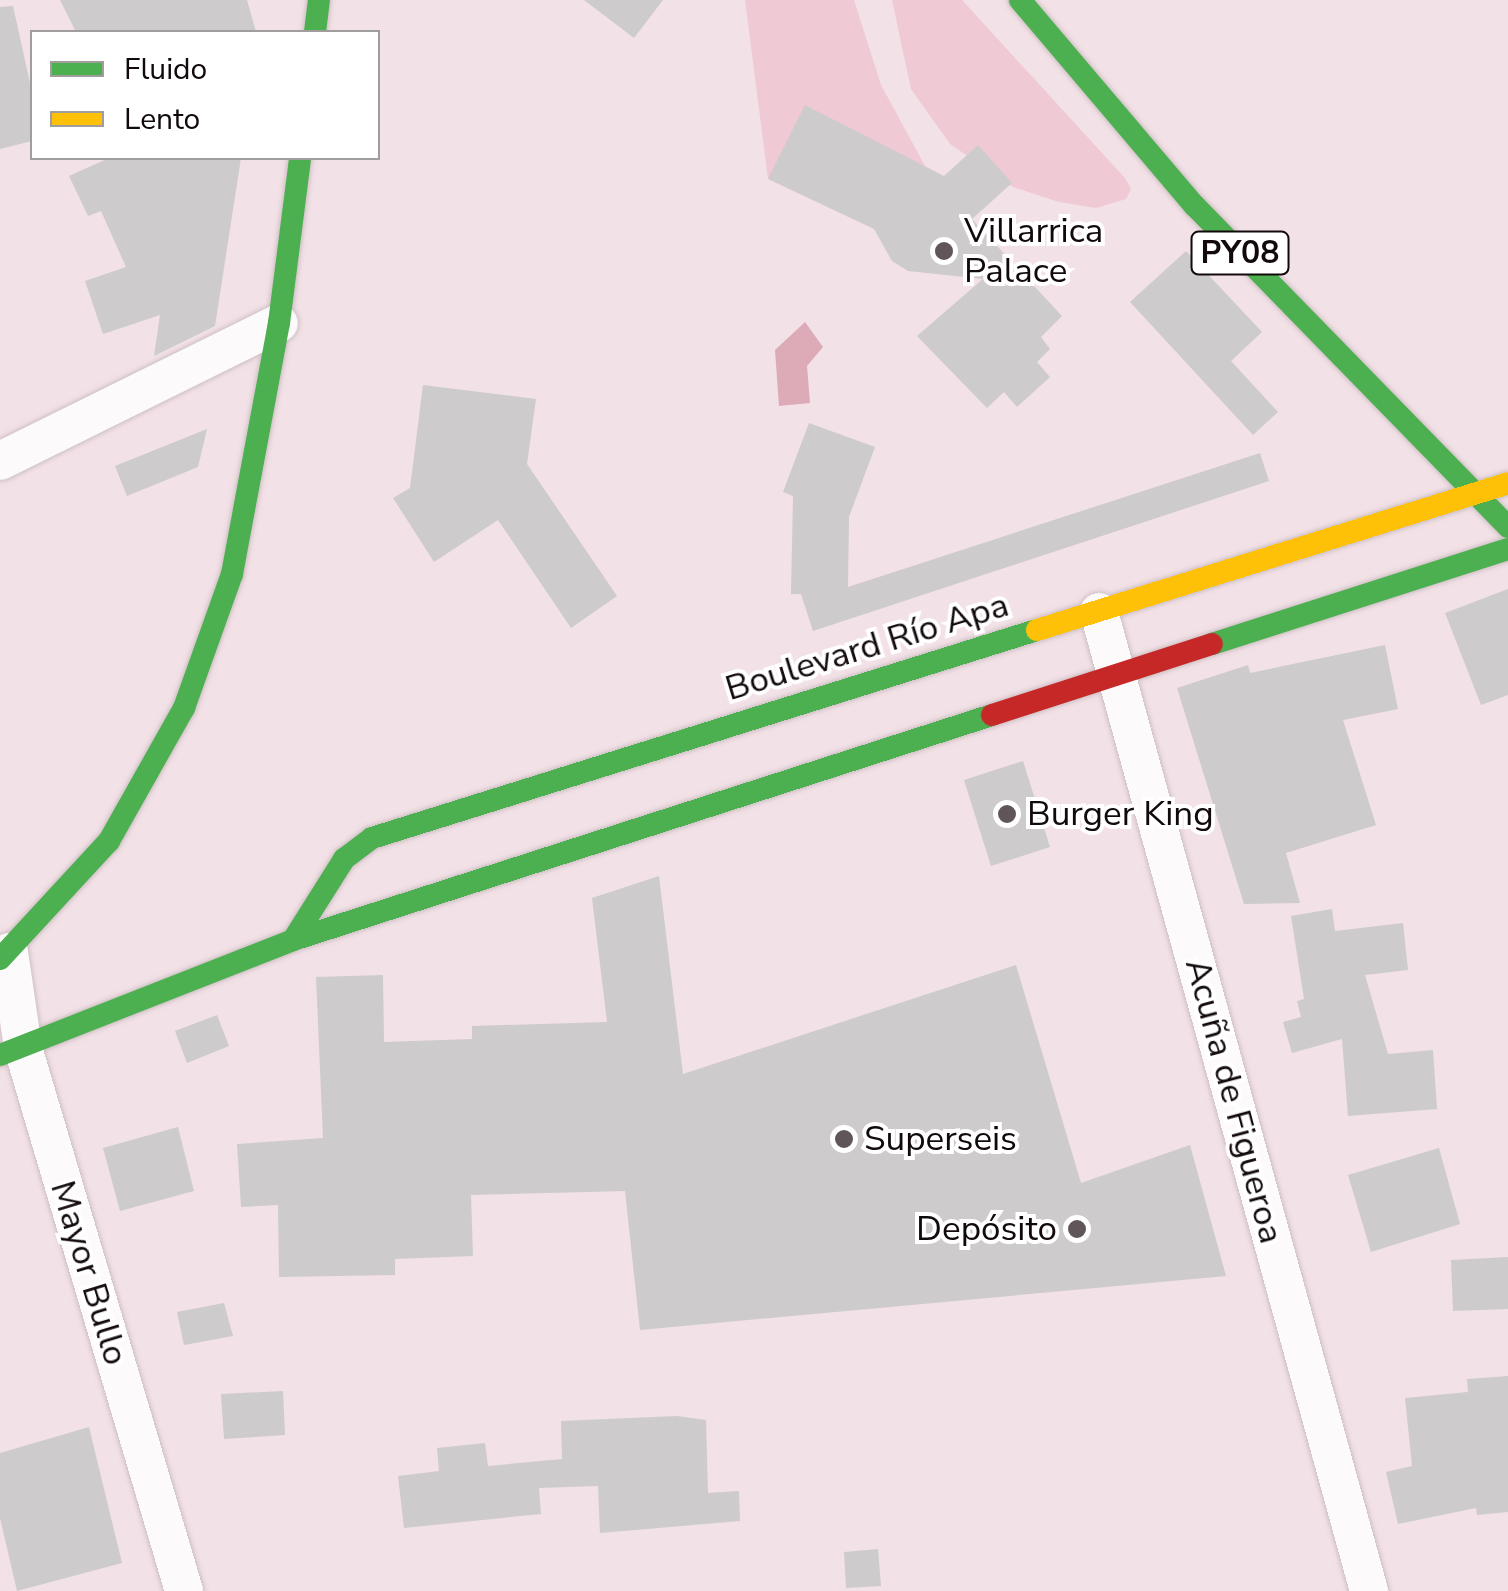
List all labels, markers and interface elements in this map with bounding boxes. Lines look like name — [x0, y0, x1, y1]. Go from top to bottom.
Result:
legend — [30, 30, 380, 160]
text: Fluido — [124, 49, 207, 90]
text: Lento — [124, 99, 200, 140]
place label: Villarrica Palace — [964, 210, 1103, 292]
road number: PY08 — [1190, 226, 1290, 280]
marker: Villarrica Palace — [933, 240, 955, 262]
street label: Boulevard Río Apa — [720, 584, 1014, 710]
place label: Burger King — [1027, 793, 1214, 835]
marker: Burger King — [996, 803, 1018, 825]
street label: Acuña de Figueroa — [1176, 954, 1292, 1248]
place label: Superseis — [864, 1118, 1017, 1160]
marker: Superseis — [833, 1128, 855, 1150]
street label: Mayor Bullo — [41, 1176, 137, 1370]
place label: Depósito — [916, 1208, 1057, 1250]
marker: Depósito — [1066, 1218, 1088, 1240]

